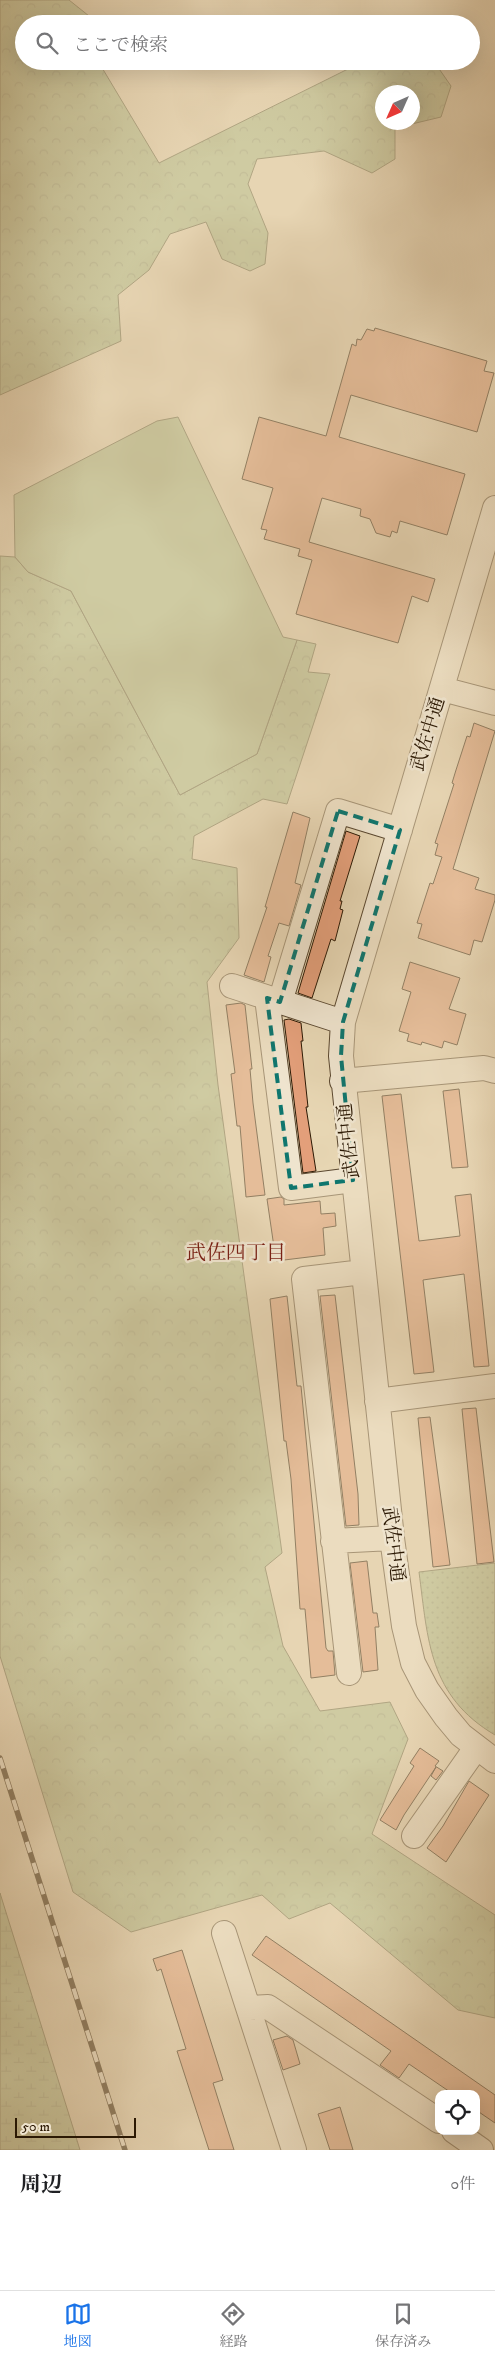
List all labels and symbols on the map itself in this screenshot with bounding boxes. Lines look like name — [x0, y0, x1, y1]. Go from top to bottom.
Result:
north arrow — [375, 85, 420, 130]
street label: 武佐中通 — [406, 694, 450, 774]
street label: 武佐中通 — [334, 1102, 364, 1180]
district label: 武佐四丁目 — [186, 1241, 286, 1266]
street label: 武佐中通 — [377, 1505, 409, 1583]
scale bar — [15, 2115, 136, 2138]

